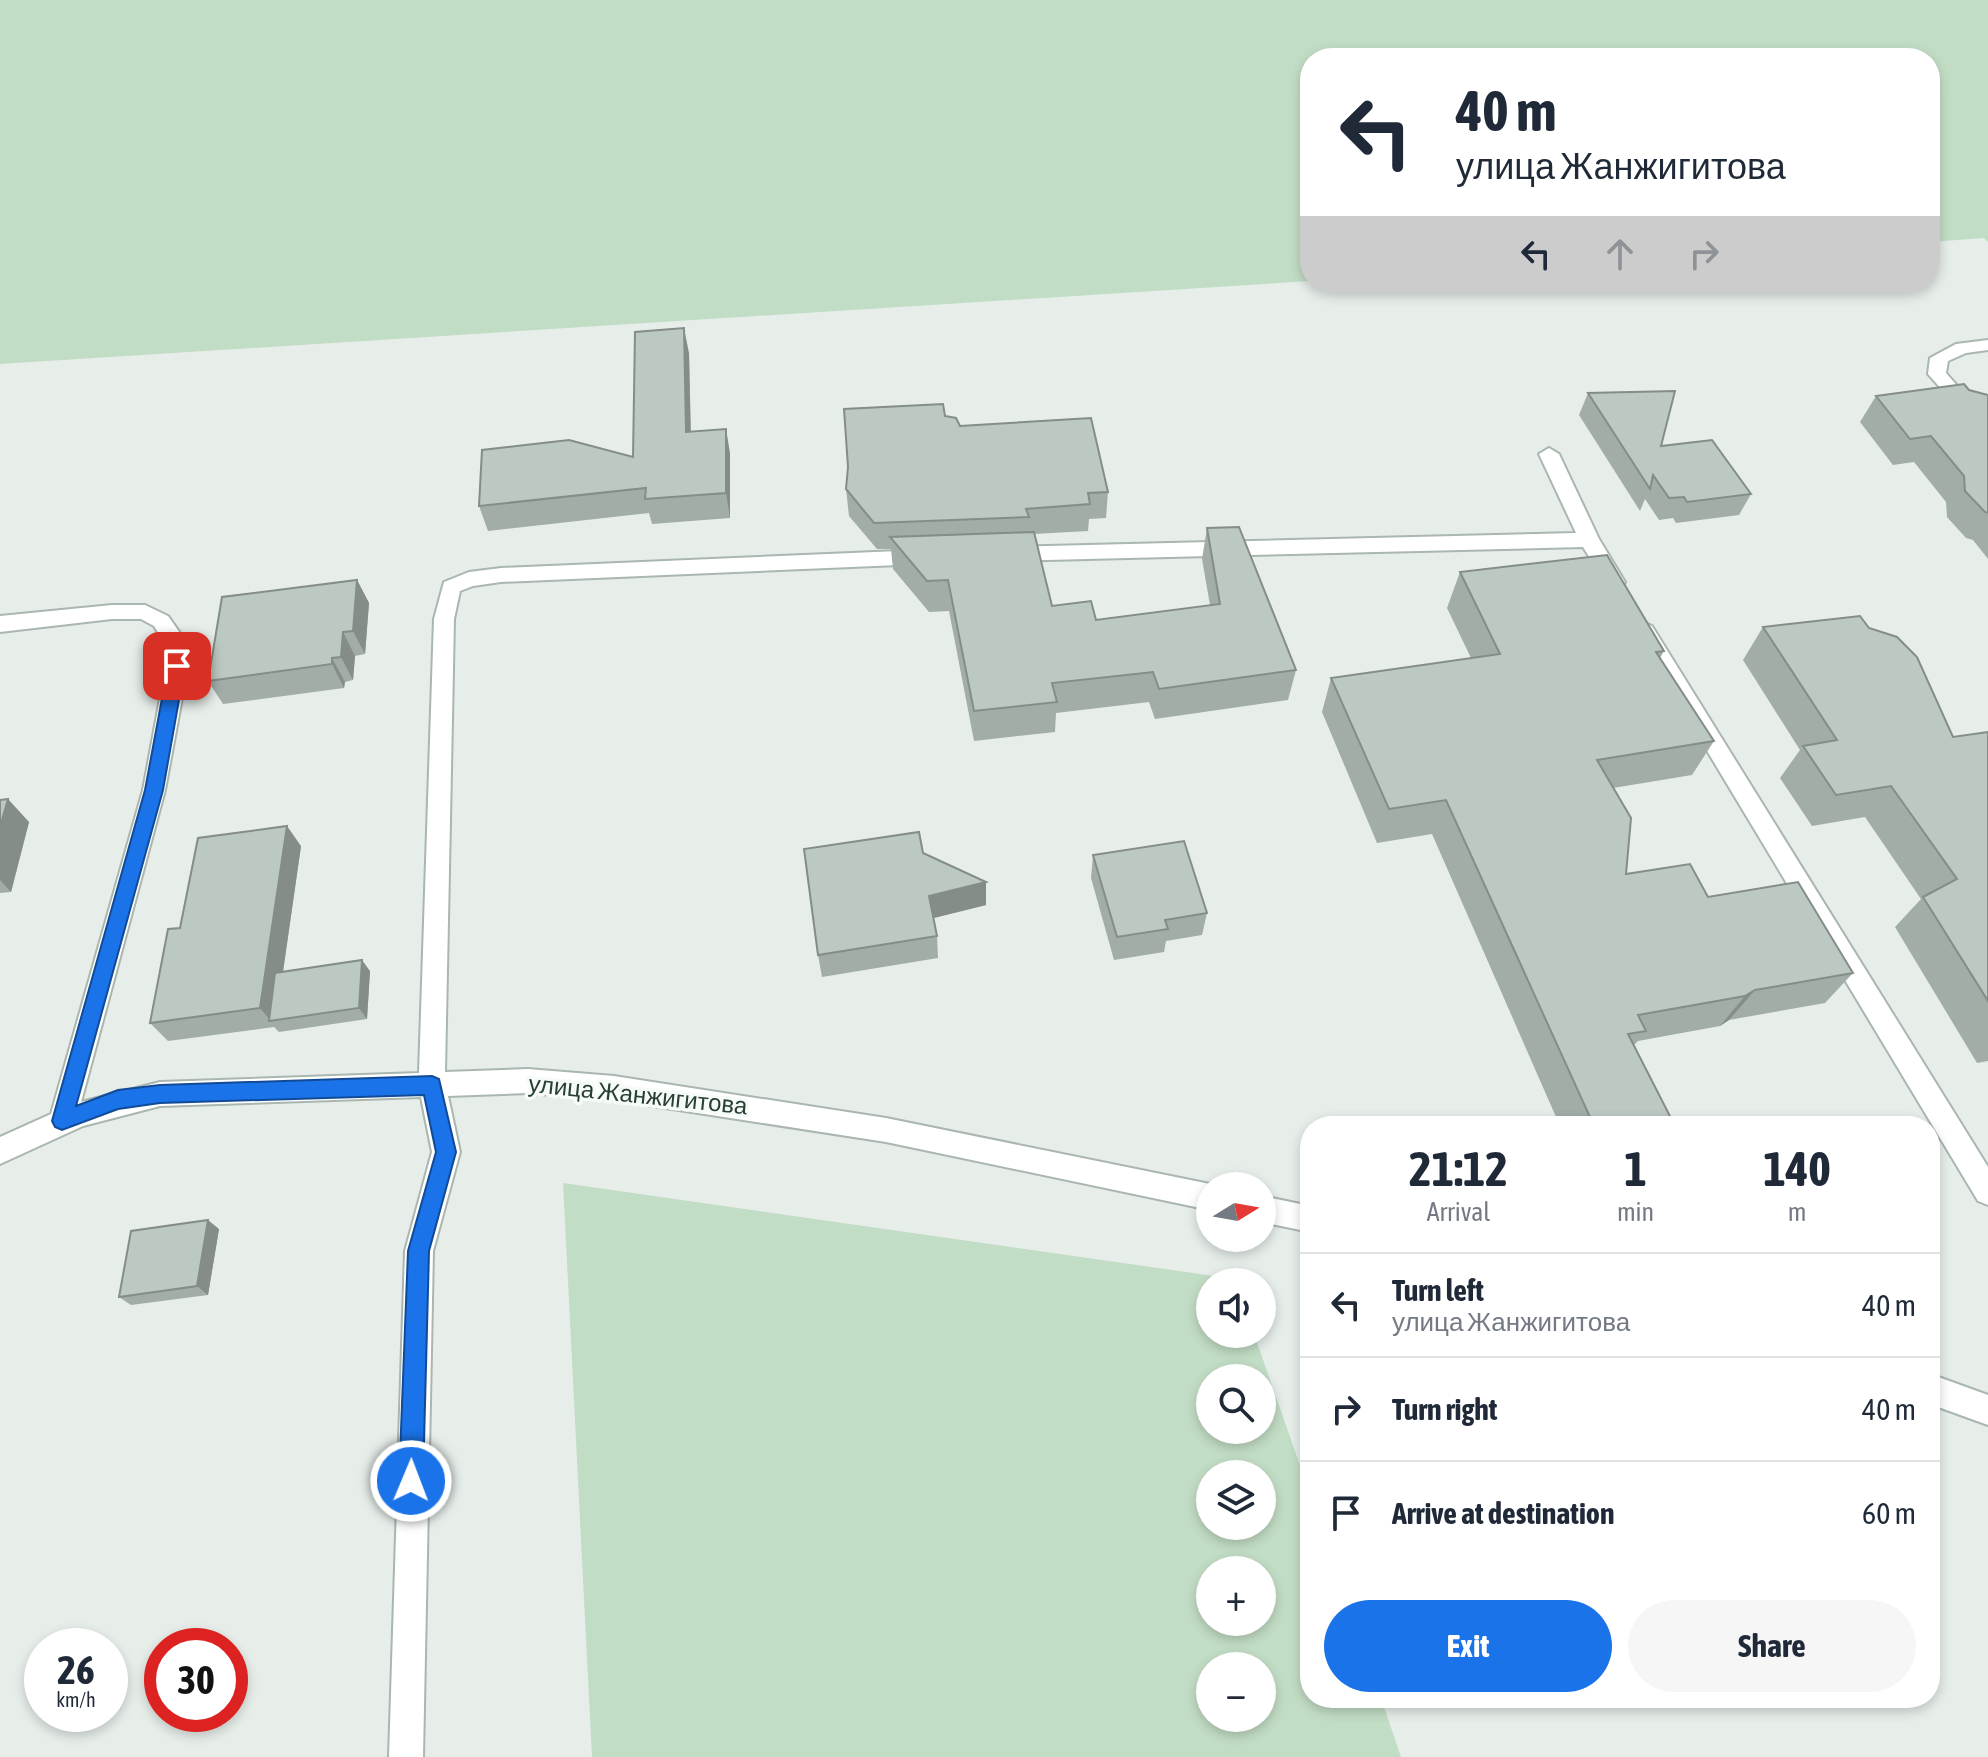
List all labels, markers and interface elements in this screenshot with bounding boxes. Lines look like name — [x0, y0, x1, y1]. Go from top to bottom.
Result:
text: 40 m — [1456, 79, 1557, 143]
icon: left — [1324, 80, 1428, 184]
text: улица Жанжигитова — [1456, 145, 1786, 187]
icon: left — [1514, 232, 1558, 276]
icon: ahead — [1598, 232, 1642, 276]
icon: right — [1682, 232, 1726, 276]
pin — [143, 632, 211, 700]
icon: arrive — [155, 644, 199, 688]
street label: улица Жанжигитова — [527, 1070, 749, 1119]
text: 21:12 — [1409, 1141, 1508, 1196]
text: 1 — [1624, 1141, 1647, 1196]
text: 140 — [1763, 1141, 1831, 1196]
north arrow — [1196, 1172, 1276, 1252]
map controls — [1196, 1172, 1276, 1732]
text: Arrival — [1427, 1197, 1490, 1227]
text: min — [1617, 1197, 1654, 1227]
text: m — [1788, 1197, 1806, 1227]
button: sound — [1196, 1268, 1276, 1348]
text: Turn left — [1392, 1273, 1484, 1307]
icon: left — [1324, 1283, 1368, 1327]
text: 40 m — [1862, 1288, 1916, 1322]
text: улица Жанжигитова — [1392, 1307, 1630, 1337]
button: search — [1196, 1364, 1276, 1444]
icon: right — [1324, 1387, 1368, 1431]
text: Turn right — [1392, 1392, 1498, 1426]
text: 40 m — [1862, 1392, 1916, 1426]
position arrow — [369, 1439, 453, 1523]
button: layers — [1196, 1460, 1276, 1540]
icon: arrive — [1324, 1491, 1368, 1535]
text: Arrive at destination — [1392, 1496, 1614, 1530]
text: 60 m — [1862, 1496, 1916, 1530]
button: + — [1196, 1556, 1276, 1636]
button: Exit — [1324, 1600, 1612, 1692]
button: Share — [1628, 1600, 1916, 1692]
speed limit sign: 30 — [144, 1628, 248, 1732]
text: 26 — [57, 1647, 95, 1692]
button: − — [1196, 1652, 1276, 1732]
text: km/h — [56, 1688, 96, 1711]

